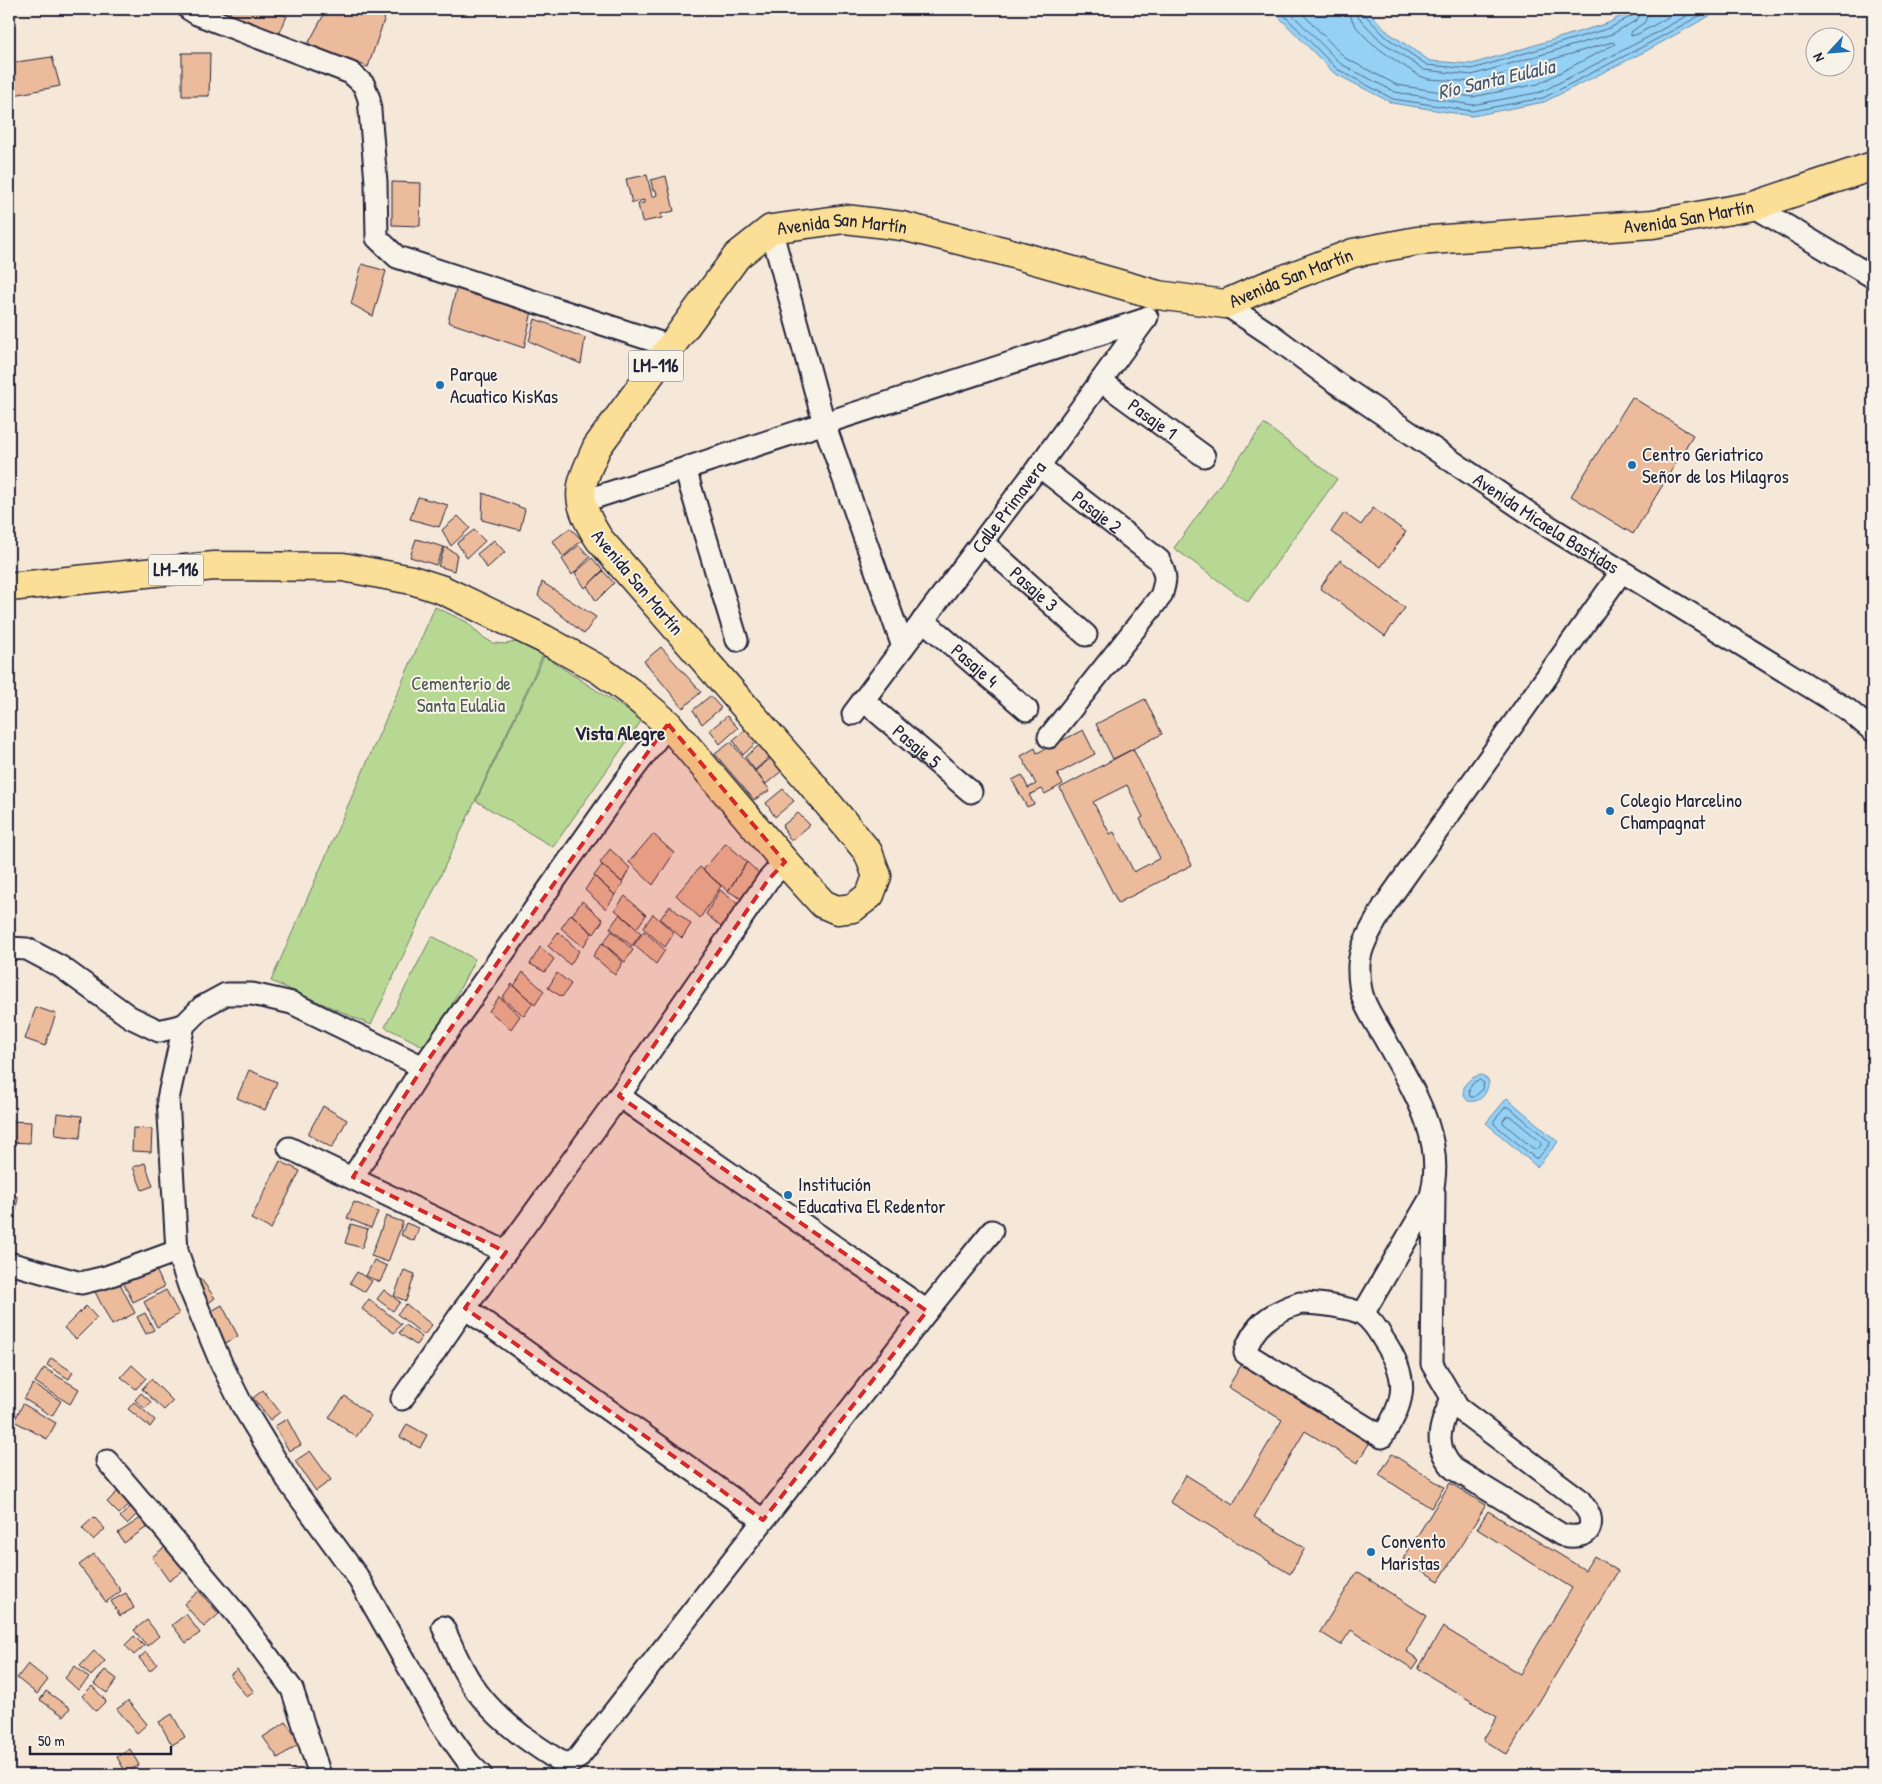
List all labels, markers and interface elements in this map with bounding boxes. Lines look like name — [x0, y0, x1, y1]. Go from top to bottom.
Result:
north arrow — [1804, 28, 1854, 78]
text: N — [1807, 50, 1828, 65]
water label: Río Santa Eulalia — [1435, 51, 1559, 105]
street label: Avenida San Martín — [1623, 193, 1756, 239]
street label: Avenida San Martín — [775, 206, 910, 241]
street label: Avenida San Martín — [1225, 241, 1356, 314]
road number: LM-116 — [628, 351, 684, 382]
place label: Parque Acuatico KisKas — [450, 361, 558, 409]
marker: Parque Acuatico KisKas — [434, 379, 446, 391]
street label: Pasaje 1 — [1123, 392, 1183, 445]
place label: Centro Geriatrico Señor de los Milagros — [1642, 441, 1789, 489]
street label: Calle Primavera — [965, 455, 1052, 558]
marker: Centro Geriatrico Señor de los Milagros — [1626, 459, 1638, 471]
street label: Avenida Micaela Bastidas — [1468, 466, 1624, 580]
street label: Pasaje 2 — [1067, 484, 1128, 539]
street label: Avenida San Martín — [586, 523, 690, 641]
road number: LM-116 — [148, 554, 204, 586]
street label: Pasaje 3 — [1005, 560, 1064, 617]
street label: Pasaje 4 — [946, 637, 1004, 693]
park label: Cementerio de Santa Eulalia — [411, 670, 511, 718]
street label: Pasaje 5 — [887, 718, 947, 774]
district label: Vista Alegre — [575, 719, 665, 747]
place label: Colegio Marcelino Champagnat — [1620, 787, 1742, 835]
marker: Colegio Marcelino Champagnat — [1604, 805, 1616, 817]
place label: Institución Educativa El Redentor — [798, 1171, 946, 1219]
marker: Institución Educativa El Redentor — [782, 1189, 794, 1201]
place label: Convento Maristas — [1381, 1528, 1446, 1576]
marker: Convento Maristas — [1365, 1546, 1377, 1558]
scale bar — [30, 1724, 171, 1756]
text: 50 m — [38, 1730, 65, 1751]

